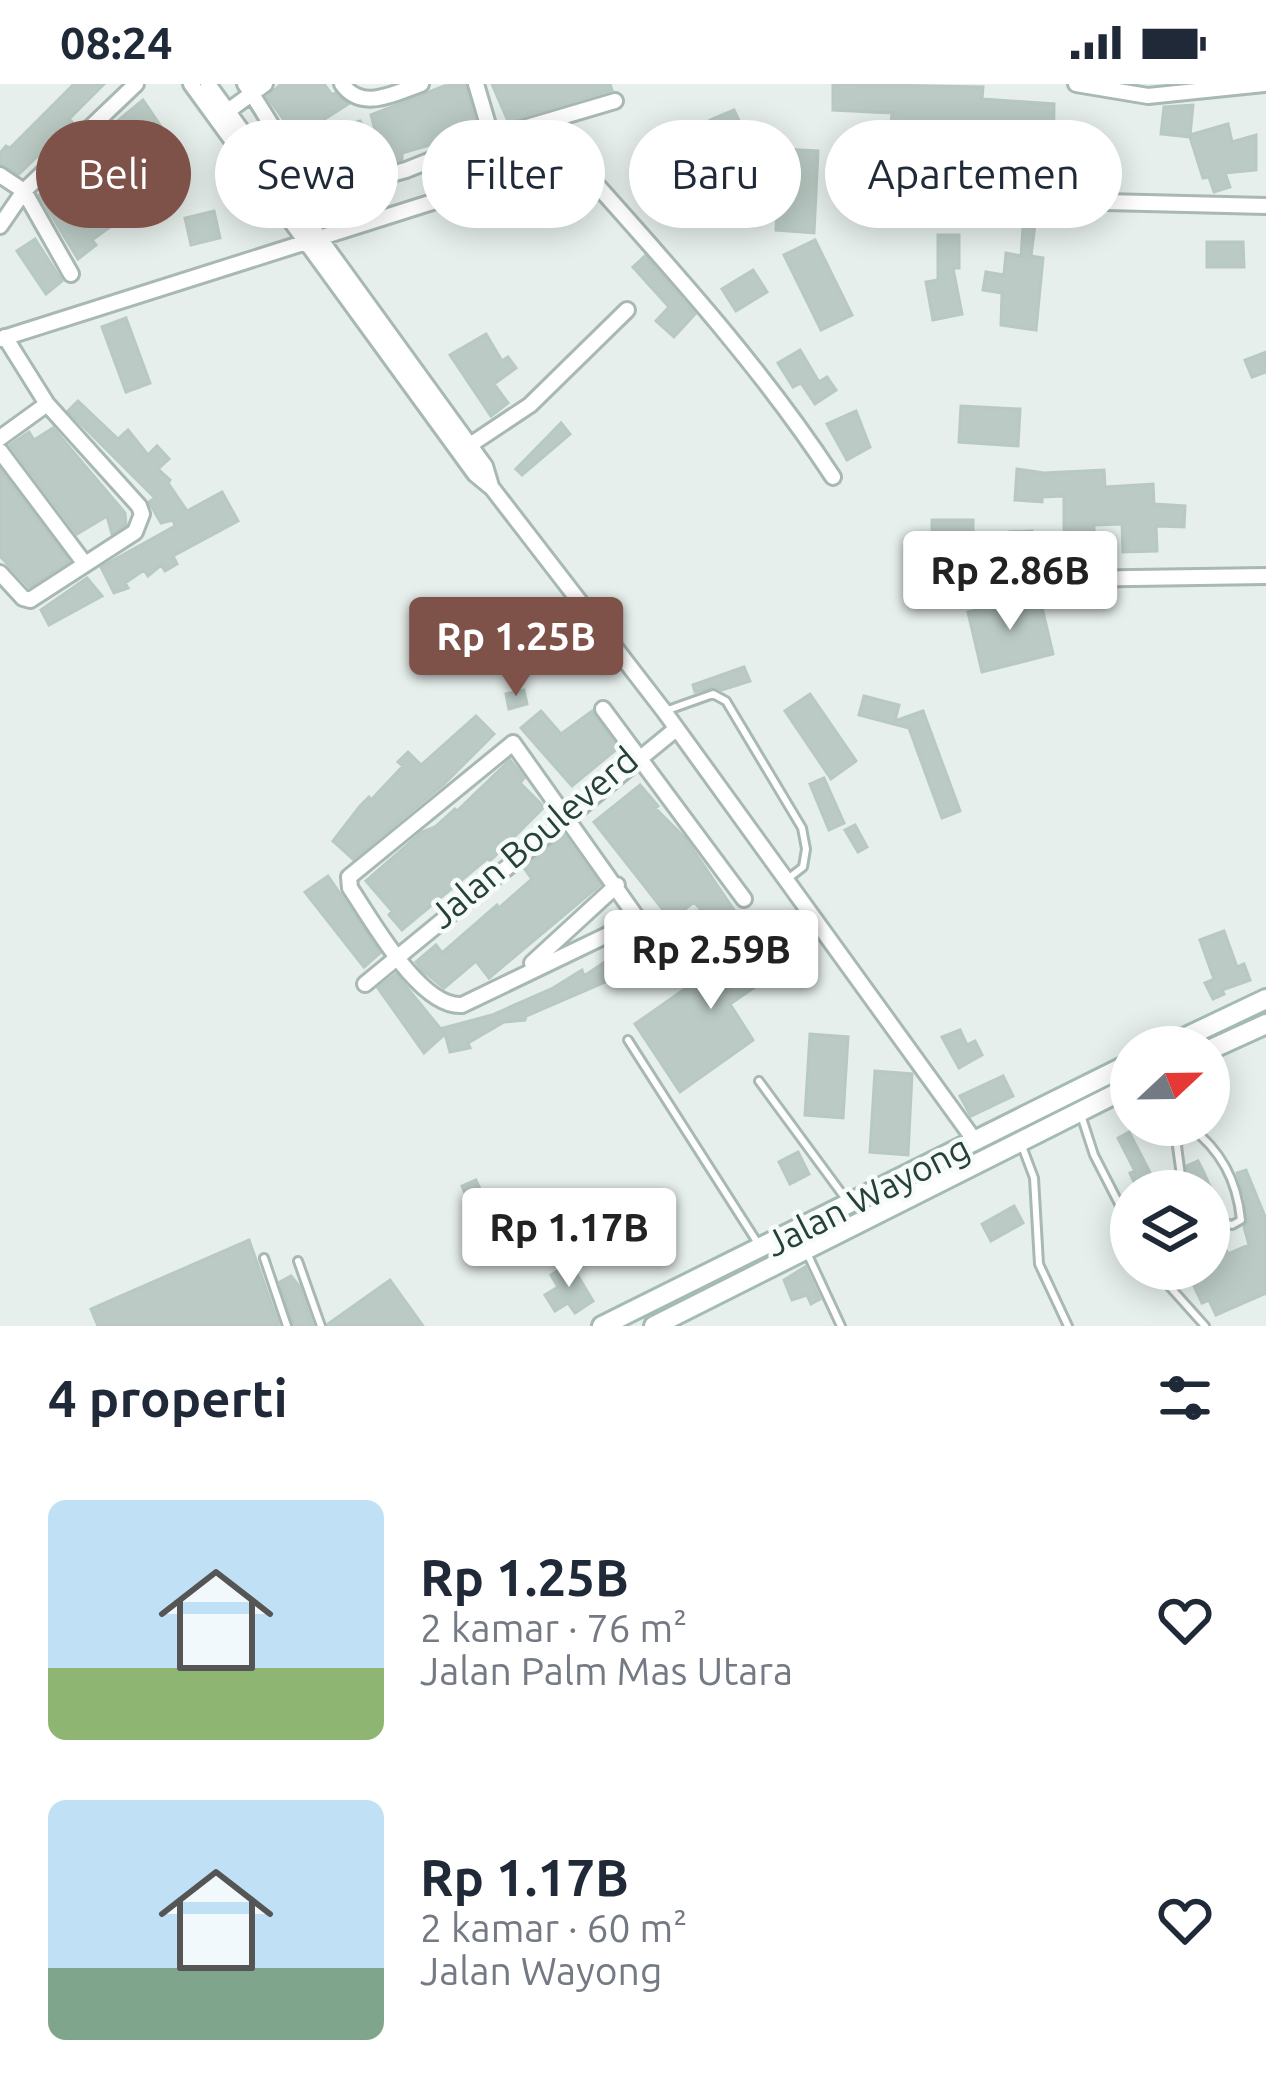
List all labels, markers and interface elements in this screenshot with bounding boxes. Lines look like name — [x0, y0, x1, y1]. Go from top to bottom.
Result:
text: 08:24 — [60, 17, 173, 68]
chip: Beli — [36, 120, 191, 228]
chip: Sewa — [215, 120, 398, 228]
chip: Filter — [422, 120, 605, 228]
chip: Baru — [629, 120, 801, 228]
chip: Apartemen — [825, 120, 1122, 228]
pin: Rp 2.86B — [886, 531, 1134, 633]
text: Rp 2.86B — [930, 548, 1090, 591]
pin: Rp 1.25B — [392, 597, 640, 699]
text: Rp 1.25B — [436, 614, 596, 657]
street label: Jalan Bouleverd — [421, 738, 645, 936]
pin: Rp 2.59B — [587, 910, 835, 1012]
text: Rp 2.59B — [631, 927, 791, 970]
north arrow — [1110, 1026, 1230, 1146]
map controls — [1110, 1026, 1230, 1290]
street label: Jalan Wayong — [758, 1126, 976, 1264]
button: layers — [1110, 1170, 1230, 1290]
pin: Rp 1.17B — [445, 1188, 693, 1290]
text: Rp 1.17B — [489, 1205, 649, 1248]
icon: filters — [1152, 1365, 1218, 1431]
text: 4 properti — [48, 1369, 288, 1427]
icon: home — [144, 1548, 288, 1692]
text: Rp 1.25B — [420, 1548, 629, 1606]
icon: heart — [1152, 1587, 1218, 1653]
text: 2 kamar · 76 m² — [420, 1606, 687, 1649]
text: Jalan Palm Mas Utara — [420, 1649, 793, 1692]
icon: home — [144, 1848, 288, 1992]
text: Rp 1.17B — [420, 1848, 629, 1906]
icon: heart — [1152, 1887, 1218, 1953]
text: 2 kamar · 60 m² — [420, 1906, 687, 1949]
text: Jalan Wayong — [420, 1949, 662, 1992]

